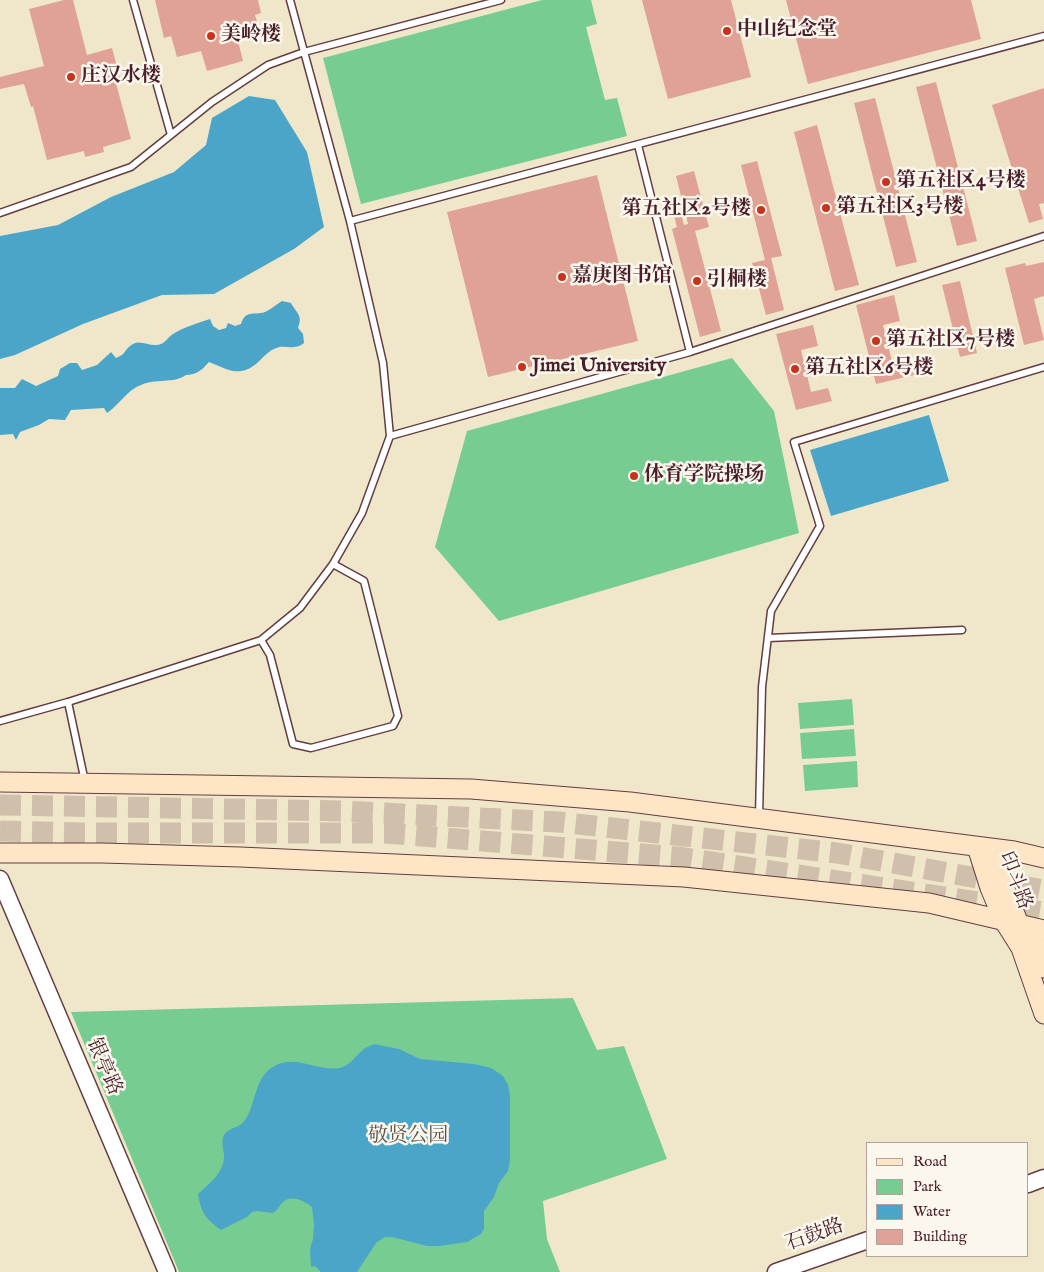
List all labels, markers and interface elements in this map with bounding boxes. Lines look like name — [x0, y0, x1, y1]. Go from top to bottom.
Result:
place label: 中山纪念堂 — [737, 19, 837, 43]
place label: 美岭楼 — [221, 24, 281, 48]
marker: 中山纪念堂 — [721, 25, 733, 37]
marker: 美岭楼 — [205, 30, 217, 42]
place label: 庄汉水楼 — [81, 65, 161, 89]
marker: 庄汉水楼 — [65, 71, 77, 83]
place label: 第五社区4号楼 — [896, 170, 1026, 194]
marker: 第五社区4号楼 — [880, 176, 892, 188]
place label: 第五社区3号楼 — [836, 196, 963, 220]
place label: 第五社区2号楼 — [622, 198, 751, 222]
marker: 第五社区3号楼 — [820, 202, 832, 214]
marker: 第五社区2号楼 — [755, 204, 767, 216]
place label: 嘉庚图书馆 — [572, 265, 672, 289]
place label: 引桐楼 — [707, 269, 767, 293]
marker: 嘉庚图书馆 — [556, 271, 568, 283]
marker: 引桐楼 — [691, 275, 703, 287]
place label: 第五社区7号楼 — [886, 329, 1015, 353]
marker: 第五社区7号楼 — [870, 335, 882, 347]
place label: Jimei University — [532, 355, 666, 379]
place label: 第五社区6号楼 — [805, 357, 933, 381]
marker: Jimei University — [516, 361, 528, 373]
marker: 第五社区6号楼 — [789, 363, 801, 375]
place label: 体育学院操场 — [644, 464, 764, 488]
marker: 体育学院操场 — [628, 470, 640, 482]
street label: 印斗路 — [992, 849, 1036, 913]
street label: 银亭路 — [80, 1035, 126, 1099]
park label: 敬贤公园 — [368, 1125, 448, 1149]
legend — [866, 1142, 1029, 1257]
text: Road — [913, 1152, 947, 1171]
text: Park — [913, 1177, 942, 1196]
text: Water — [913, 1202, 950, 1221]
street label: 石鼓路 — [783, 1215, 847, 1257]
text: Building — [913, 1227, 967, 1246]

